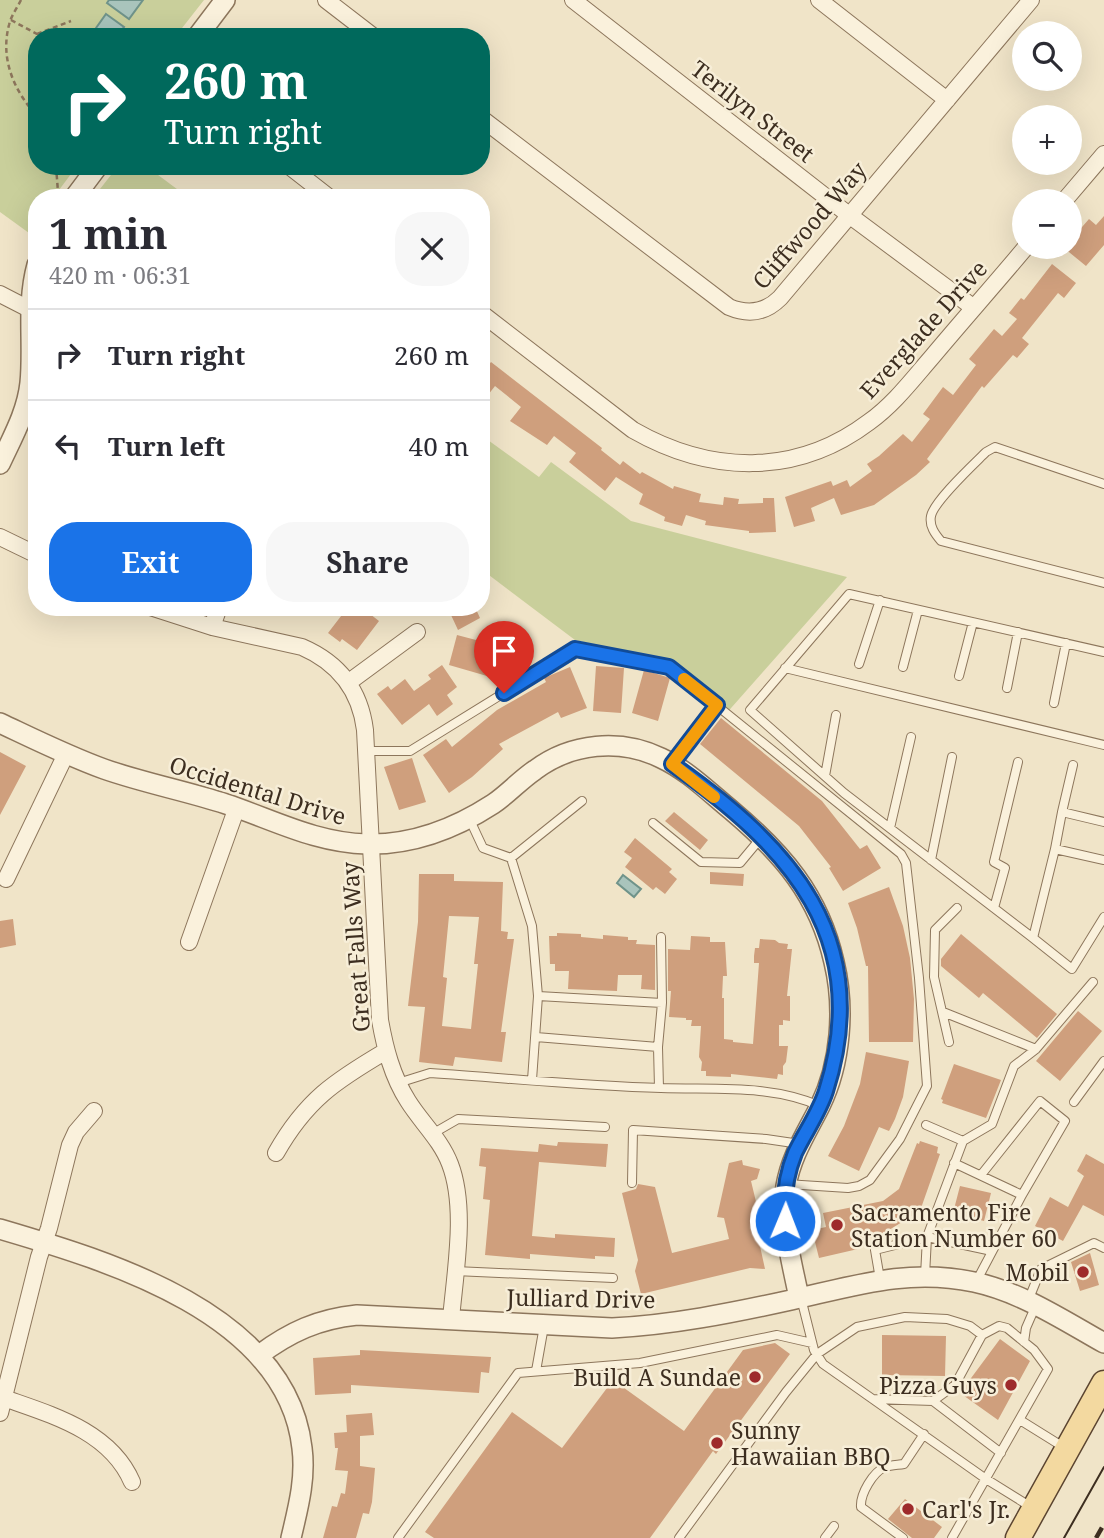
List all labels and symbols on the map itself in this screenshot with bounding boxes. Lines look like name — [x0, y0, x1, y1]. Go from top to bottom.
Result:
street label: Terilyn Street — [685, 53, 821, 169]
street label: Cliffwood Way — [745, 154, 873, 296]
street label: Everglade Drive — [852, 253, 994, 405]
pin — [474, 621, 534, 693]
street label: Occidental Drive — [166, 748, 350, 832]
street label: Great Falls Way — [333, 861, 377, 1033]
position arrow — [748, 1184, 822, 1258]
place label: Sacramento Fire Station Number 60 — [851, 1196, 1057, 1254]
marker: Sacramento Fire Station Number 60 — [829, 1217, 845, 1233]
place label: Mobil — [1006, 1256, 1069, 1288]
marker: Mobil — [1075, 1264, 1091, 1280]
street label: Julliard Drive — [505, 1281, 656, 1315]
place label: Build A Sundae — [573, 1361, 741, 1393]
marker: Build A Sundae — [747, 1369, 763, 1385]
place label: Pizza Guys — [879, 1369, 997, 1401]
marker: Pizza Guys — [1003, 1377, 1019, 1393]
place label: Sunny Hawaiian BBQ — [731, 1414, 891, 1472]
marker: Sunny Hawaiian BBQ — [709, 1435, 725, 1451]
place label: Carl's Jr. — [922, 1493, 1010, 1525]
marker: Carl's Jr. — [900, 1501, 916, 1517]

